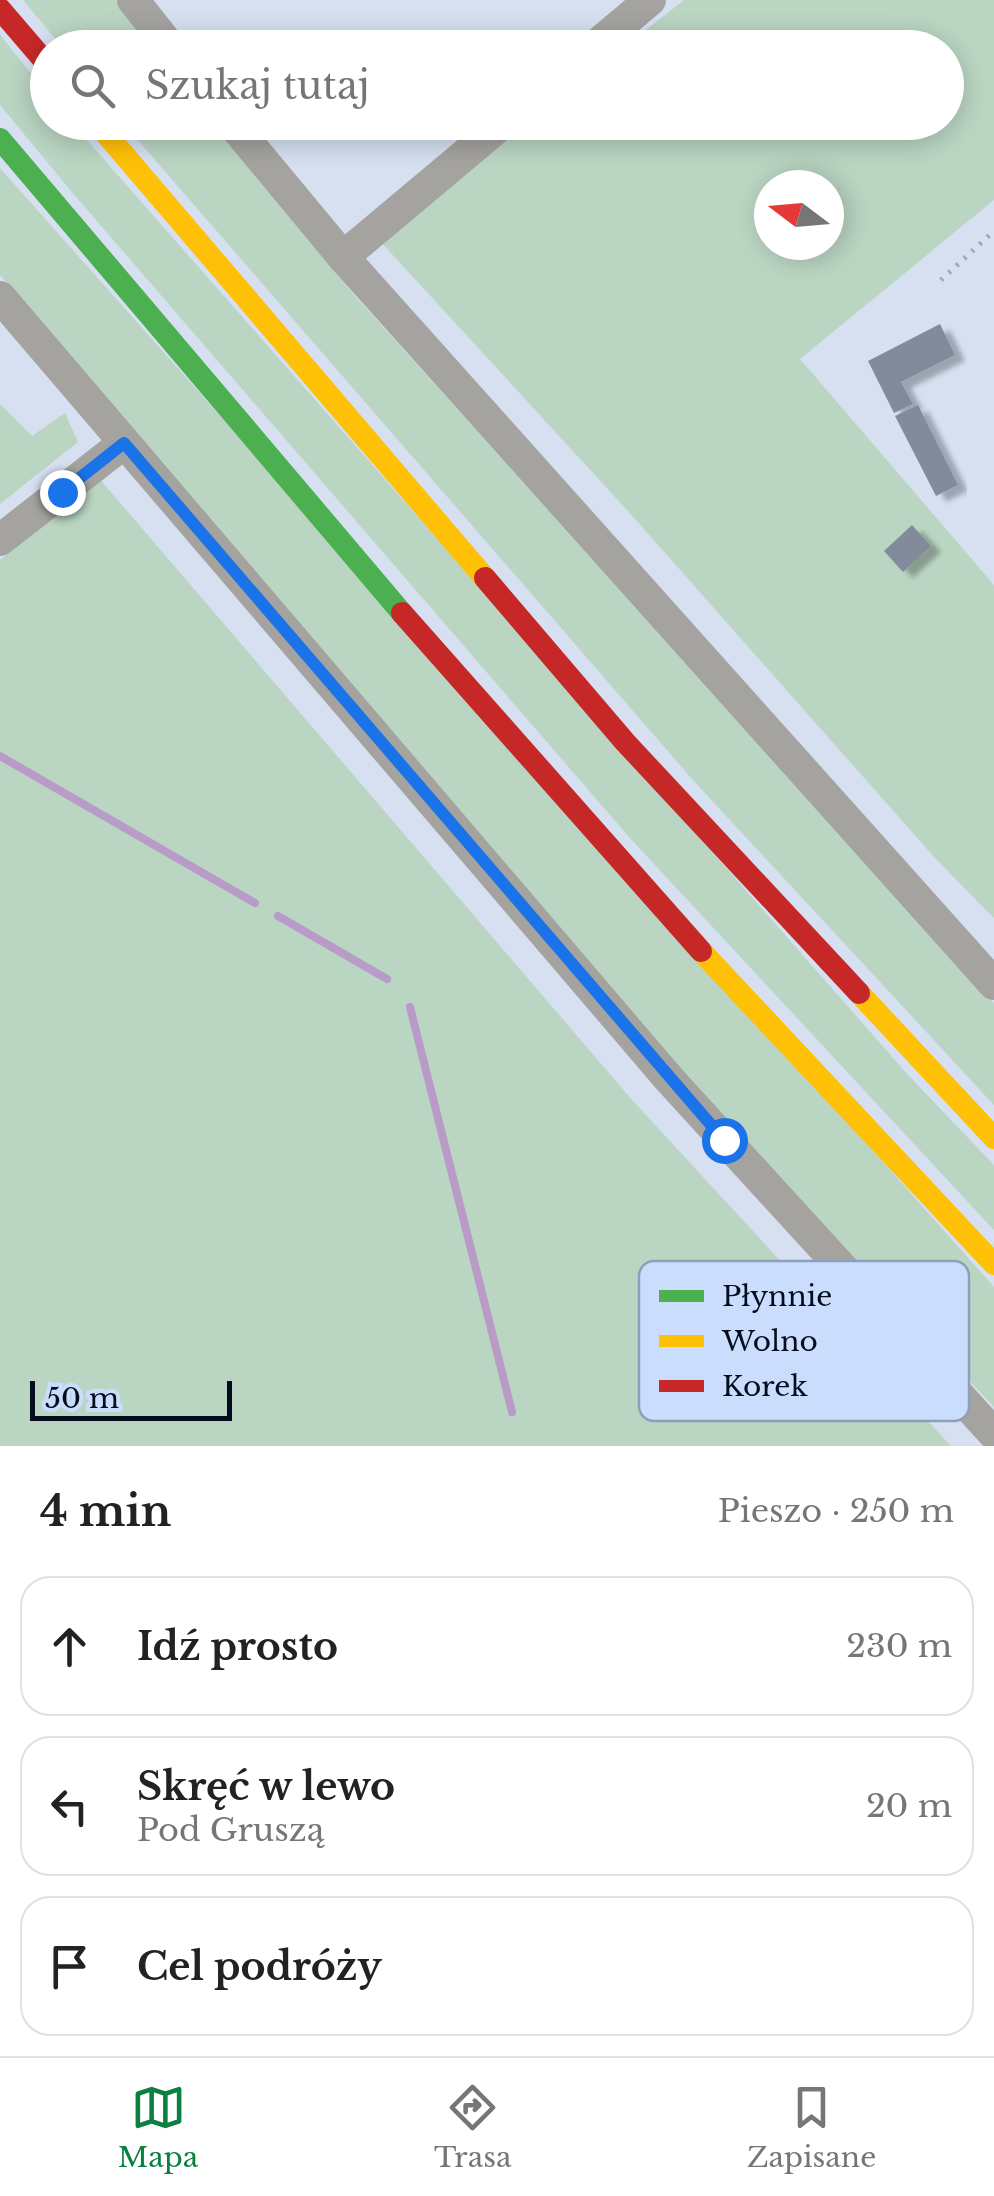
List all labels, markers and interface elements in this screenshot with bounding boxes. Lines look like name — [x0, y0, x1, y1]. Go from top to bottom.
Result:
search box — [30, 30, 964, 140]
icon: search — [65, 58, 120, 113]
text: Szukaj tutaj — [145, 62, 370, 109]
north arrow — [754, 170, 844, 260]
route end — [40, 470, 86, 516]
route start — [702, 1118, 748, 1164]
legend — [639, 1261, 969, 1421]
text: Płynnie — [722, 1279, 832, 1314]
text: Wolno — [721, 1324, 818, 1359]
text: Korek — [722, 1369, 808, 1404]
scale bar — [30, 1376, 232, 1420]
text: 50 m — [45, 1381, 119, 1416]
text: 4 min — [40, 1485, 171, 1537]
text: Pieszo · 250 m — [718, 1491, 954, 1531]
icon: ahead — [42, 1619, 97, 1674]
text: Idź prosto — [137, 1623, 338, 1670]
text: 230 m — [846, 1626, 952, 1666]
text: Skręć w lewo — [137, 1763, 395, 1810]
icon: left — [42, 1779, 97, 1834]
text: 20 m — [866, 1786, 952, 1826]
text: Pod Gruszą — [137, 1810, 324, 1850]
icon: arrive — [42, 1939, 97, 1994]
text: Cel podróży — [137, 1943, 382, 1990]
tab: Mapa — [118, 2080, 198, 2175]
tab: Trasa — [434, 2080, 511, 2175]
tab: Zapisane — [747, 2080, 876, 2175]

